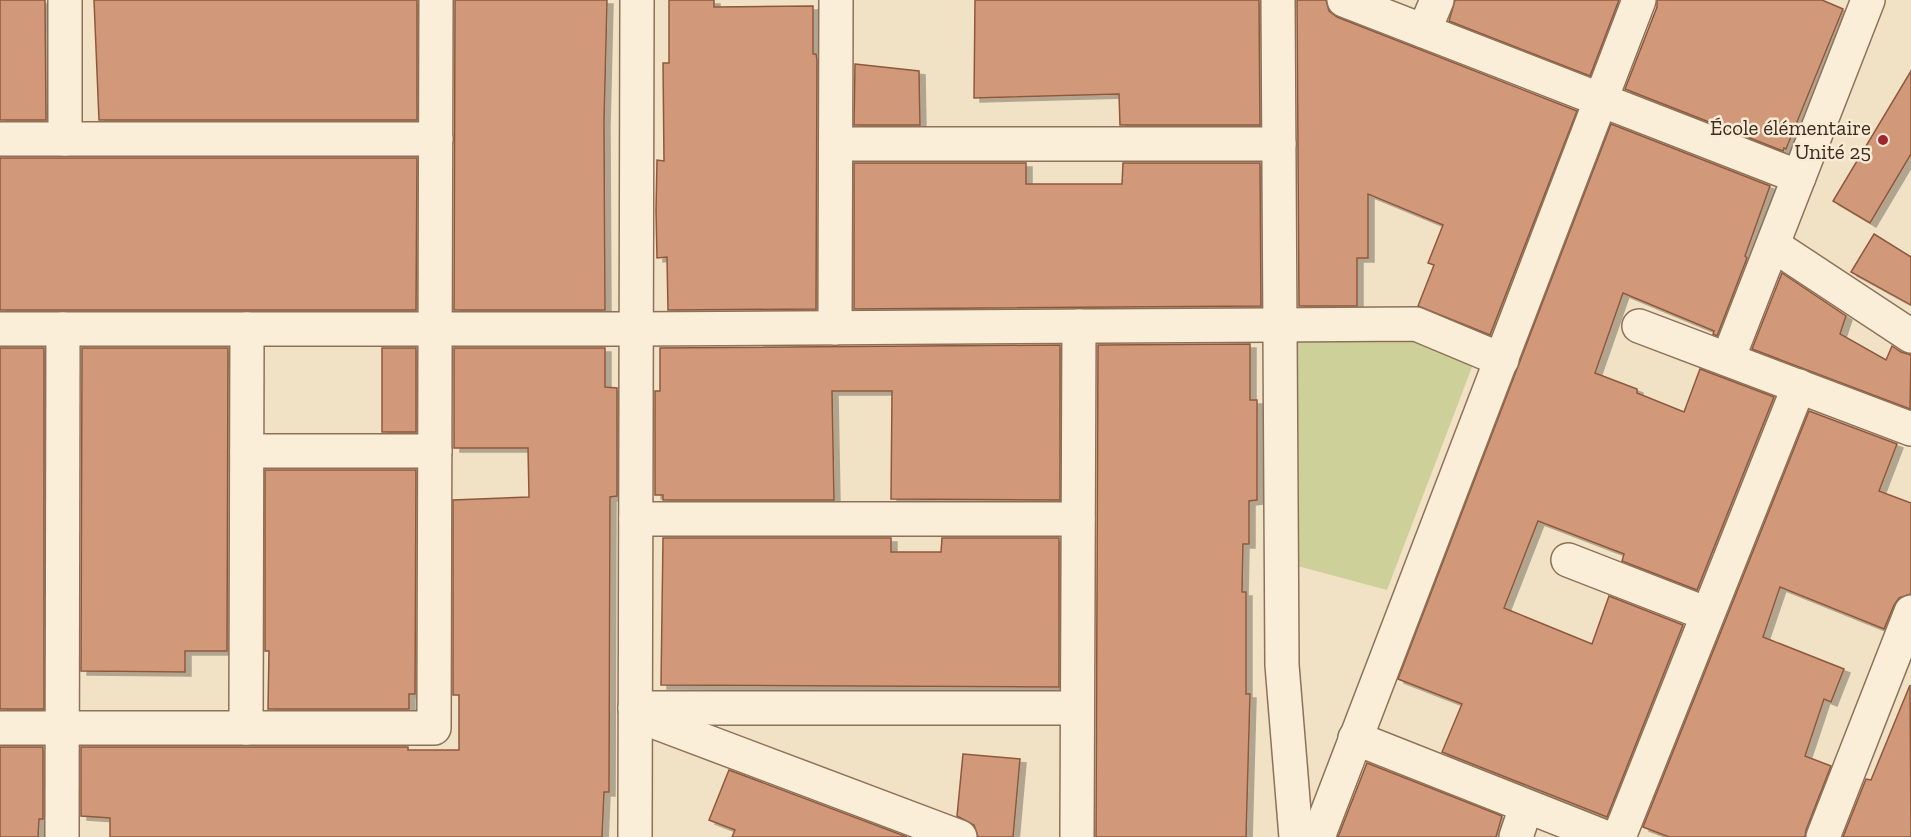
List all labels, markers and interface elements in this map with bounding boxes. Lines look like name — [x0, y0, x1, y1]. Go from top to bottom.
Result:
place label: École élémentaire Unité 25 — [1710, 115, 1871, 164]
marker: École élémentaire Unité 25 — [1876, 133, 1890, 147]

